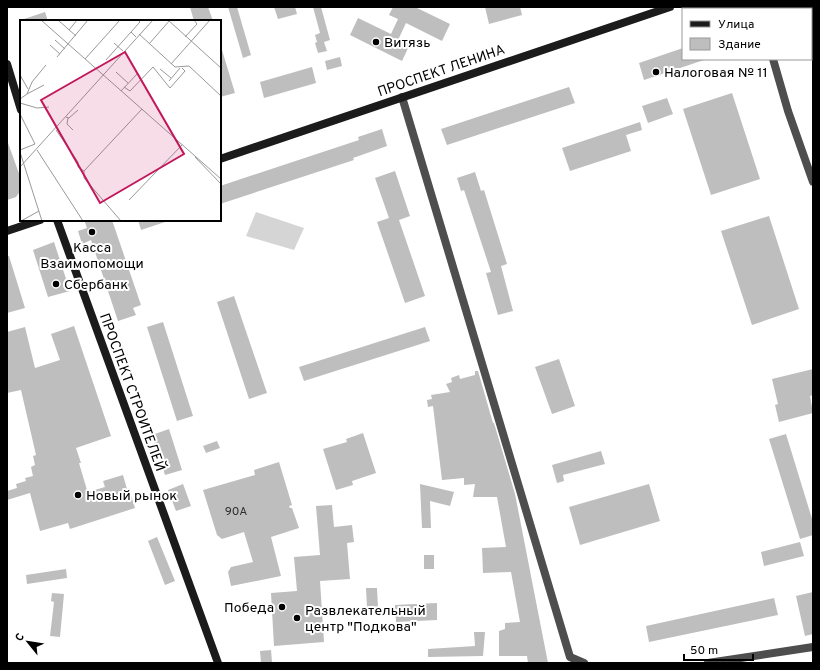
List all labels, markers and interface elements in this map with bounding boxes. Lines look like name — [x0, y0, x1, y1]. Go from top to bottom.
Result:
legend — [682, 8, 812, 60]
text: Улица — [718, 17, 754, 33]
inset map — [20, 20, 221, 221]
place label: Витязь — [384, 35, 430, 52]
marker: Витязь — [371, 37, 381, 47]
text: Здание — [718, 37, 761, 53]
street label: ПРОСПЕКТ ЛЕНИНА — [376, 42, 507, 101]
place label: Налоговая № 11 — [664, 65, 768, 82]
marker: Налоговая № 11 — [651, 67, 661, 77]
marker: Касса Взаимопомощи — [87, 227, 97, 237]
place label: Касса Взаимопомощи — [40, 240, 144, 273]
place label: Сбербанк — [64, 277, 128, 294]
marker: Сбербанк — [51, 279, 61, 289]
street label: ПРОСПЕКТ СТРОИТЕЛЕЙ — [95, 311, 169, 474]
place label: Новый рынок — [86, 488, 177, 505]
marker: Новый рынок — [73, 490, 83, 500]
house number: 90А — [225, 504, 247, 520]
place label: Победа — [224, 600, 274, 617]
marker: Победа — [277, 602, 287, 612]
place label: Развлекательный центр "Подкова" — [305, 603, 426, 636]
marker: Развлекательный центр "Подкова" — [292, 613, 302, 623]
north arrow — [8, 622, 48, 662]
text: С — [12, 631, 28, 644]
scale bar — [684, 636, 753, 662]
text: 50 m — [690, 643, 718, 659]

